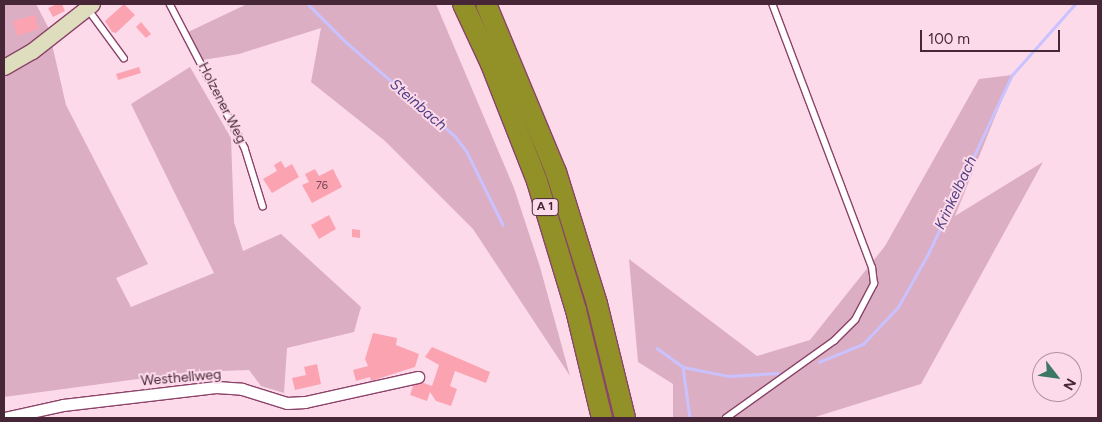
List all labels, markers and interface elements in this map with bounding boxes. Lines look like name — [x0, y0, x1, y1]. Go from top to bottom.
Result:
scale bar — [922, 20, 1062, 52]
text: 100 m — [928, 30, 970, 48]
street label: Holzener Weg — [194, 60, 250, 146]
water label: Steinbach — [386, 76, 450, 134]
water label: Krinkelbach — [931, 153, 981, 233]
house number: 76 — [316, 179, 328, 193]
road number: A 1 — [531, 198, 559, 216]
north arrow — [1032, 352, 1082, 402]
street label: Westhellweg — [140, 366, 222, 390]
text: N — [1059, 375, 1080, 393]

